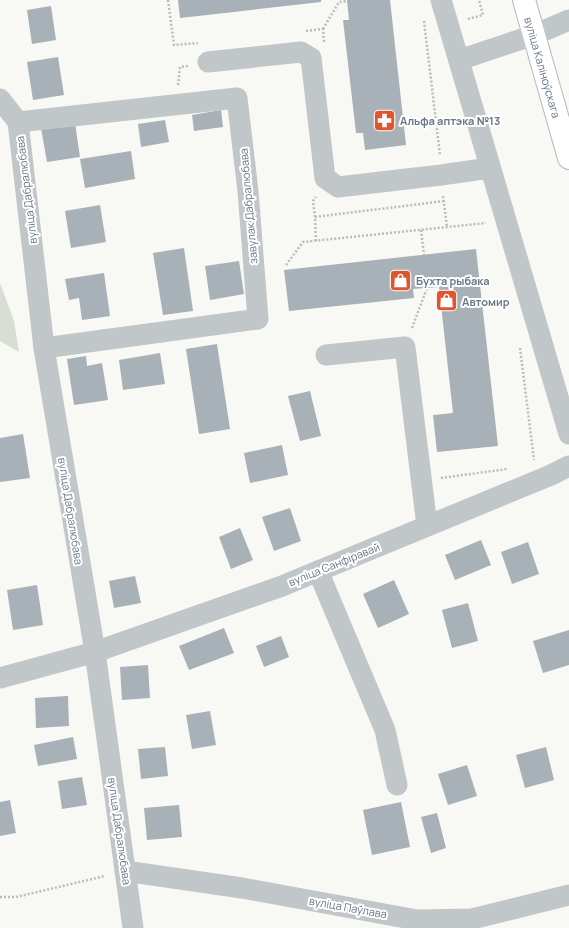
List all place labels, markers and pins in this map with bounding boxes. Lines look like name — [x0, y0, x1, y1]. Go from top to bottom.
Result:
pharmacy icon: Альфа аптэка №13 — [371, 107, 397, 133]
place label: Альфа аптэка №13 — [400, 113, 500, 128]
shop icon: Бухта рыбака — [388, 267, 414, 293]
place label: Бухта рыбака — [416, 273, 490, 288]
shop icon: Автомир — [433, 288, 459, 314]
place label: Автомир — [462, 294, 510, 309]

